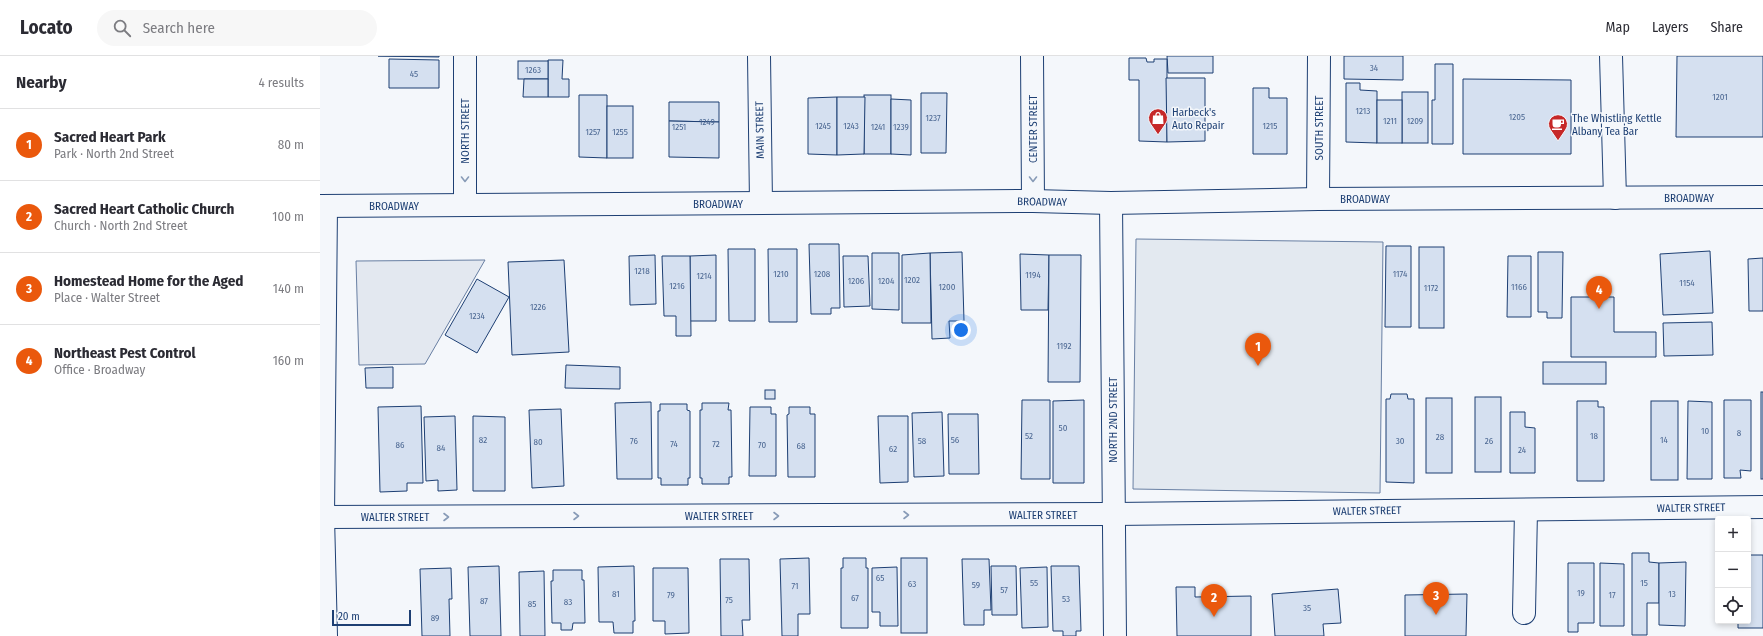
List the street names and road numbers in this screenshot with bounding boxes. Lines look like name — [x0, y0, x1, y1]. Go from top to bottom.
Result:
street label: CENTER STREET — [1027, 94, 1040, 163]
street label: SOUTH STREET — [1313, 95, 1326, 160]
street label: NORTH STREET — [459, 97, 472, 164]
street label: MAIN STREET — [753, 100, 767, 159]
street label: BROADWAY — [1664, 192, 1714, 205]
street label: BROADWAY — [1340, 193, 1390, 206]
street label: BROADWAY — [1017, 195, 1068, 209]
street label: BROADWAY — [693, 198, 743, 211]
street label: BROADWAY — [369, 200, 419, 213]
street label: NORTH 2ND STREET — [1107, 376, 1120, 463]
street label: WALTER STREET — [1657, 501, 1726, 515]
street label: WALTER STREET — [1333, 504, 1402, 518]
street label: WALTER STREET — [1009, 509, 1078, 522]
street label: WALTER STREET — [685, 510, 754, 523]
street label: WALTER STREET — [361, 511, 430, 524]

